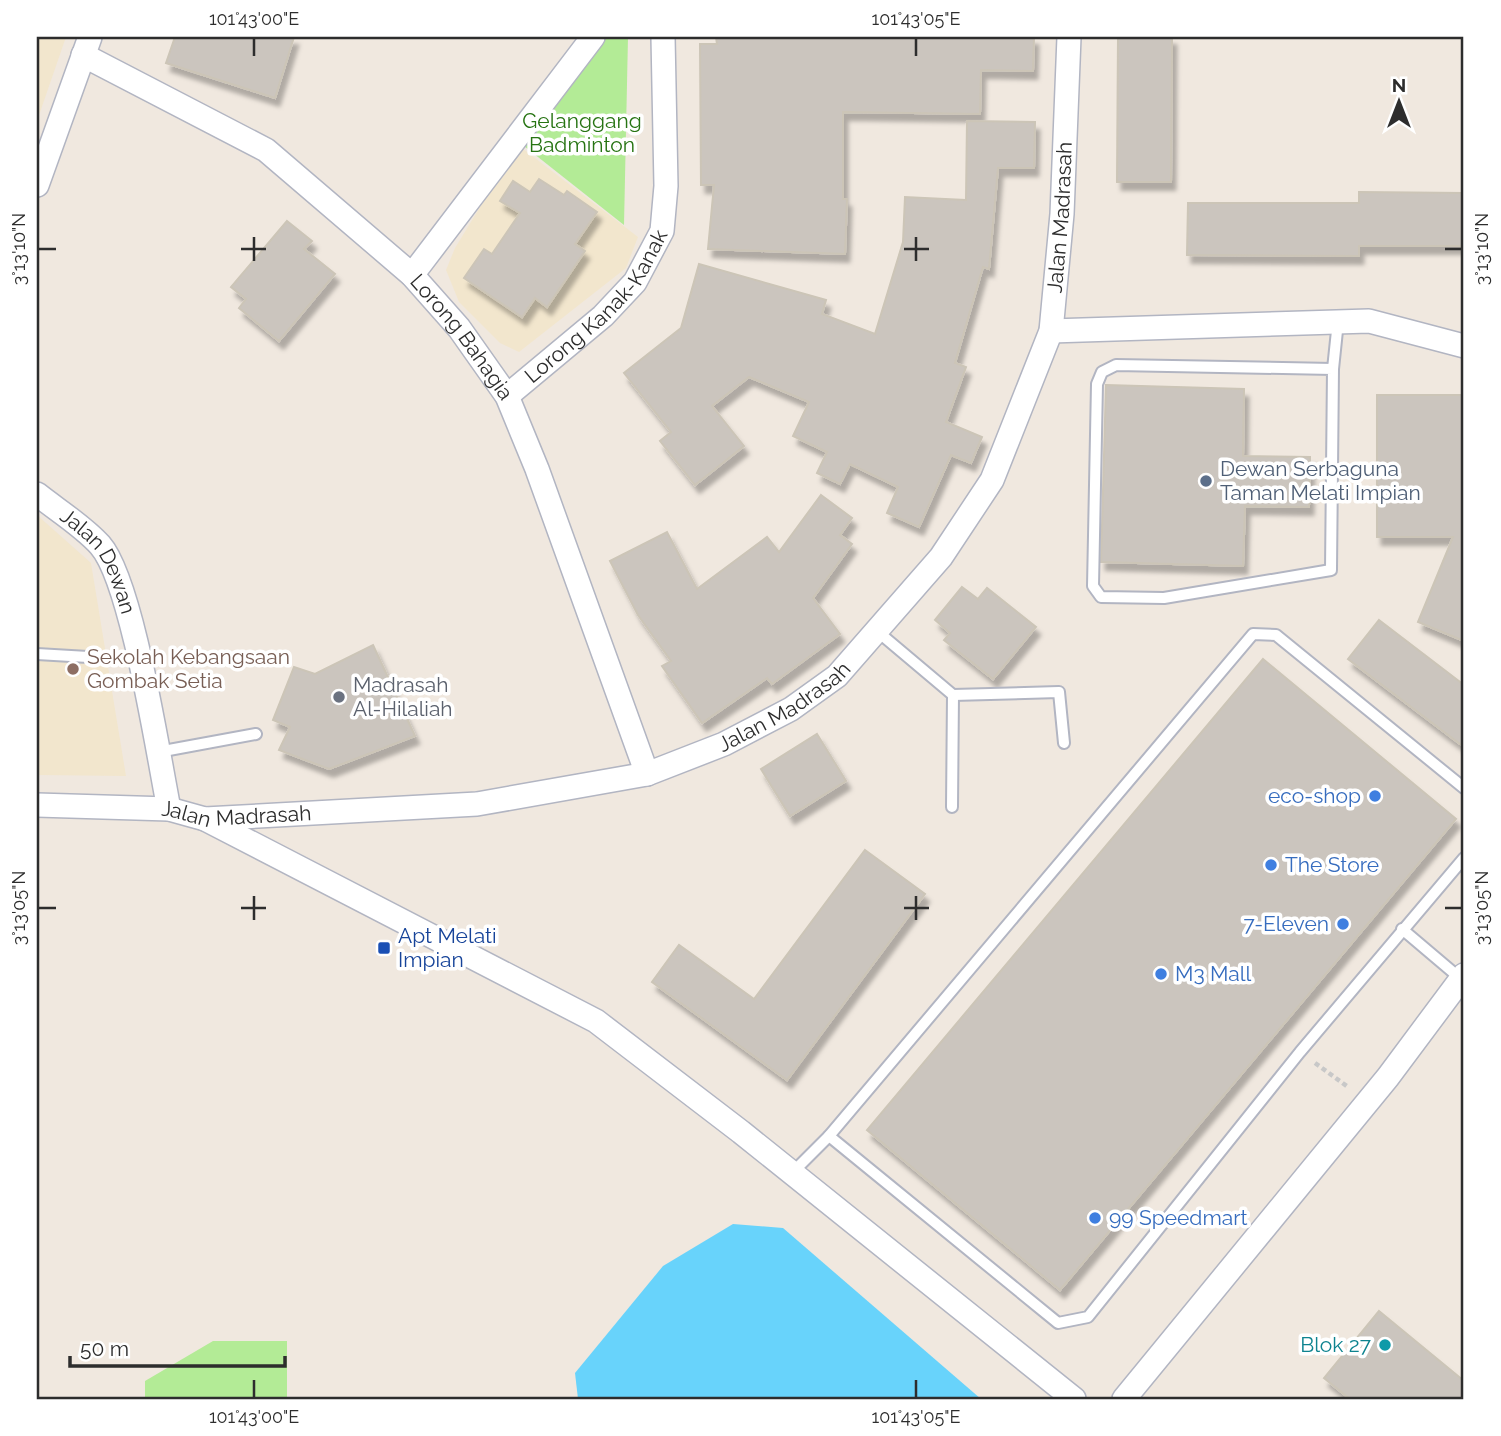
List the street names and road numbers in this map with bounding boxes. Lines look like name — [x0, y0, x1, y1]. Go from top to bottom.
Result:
street label: Jalan Madrasah — [1042, 141, 1077, 294]
street label: Lorong Kanak-Kanak — [519, 225, 672, 388]
street label: Lorong Bahagia — [405, 269, 519, 405]
street label: Jalan Dewan — [56, 503, 141, 617]
street label: Jalan Madrasah — [714, 657, 856, 757]
street label: Jalan Madrasah — [161, 796, 312, 832]

